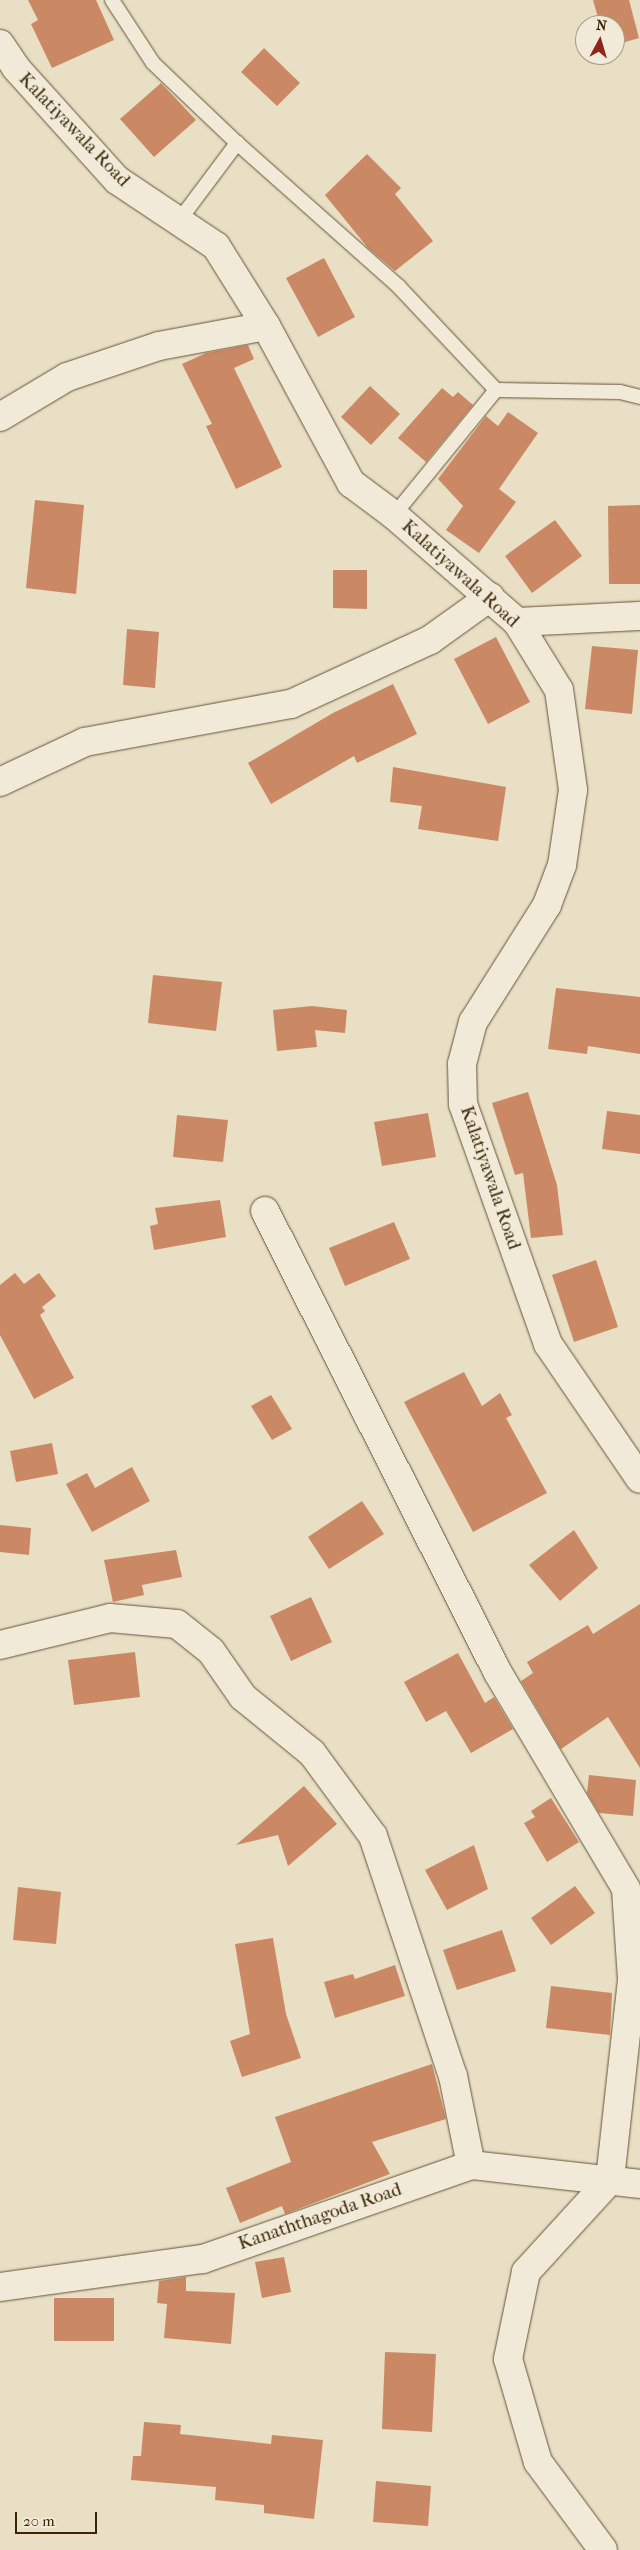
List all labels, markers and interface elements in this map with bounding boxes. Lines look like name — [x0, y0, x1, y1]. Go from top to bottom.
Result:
north arrow — [575, 15, 625, 65]
text: N — [595, 17, 608, 35]
street label: Kalatiyawala Road — [14, 68, 134, 192]
street label: Kalatiyawala Road — [396, 515, 524, 633]
street label: Kalatiyawala Road — [455, 1103, 525, 1253]
street label: Kanaththagoda Road — [235, 2178, 405, 2256]
scale bar — [18, 2502, 100, 2534]
text: 20 m — [23, 2512, 55, 2530]

